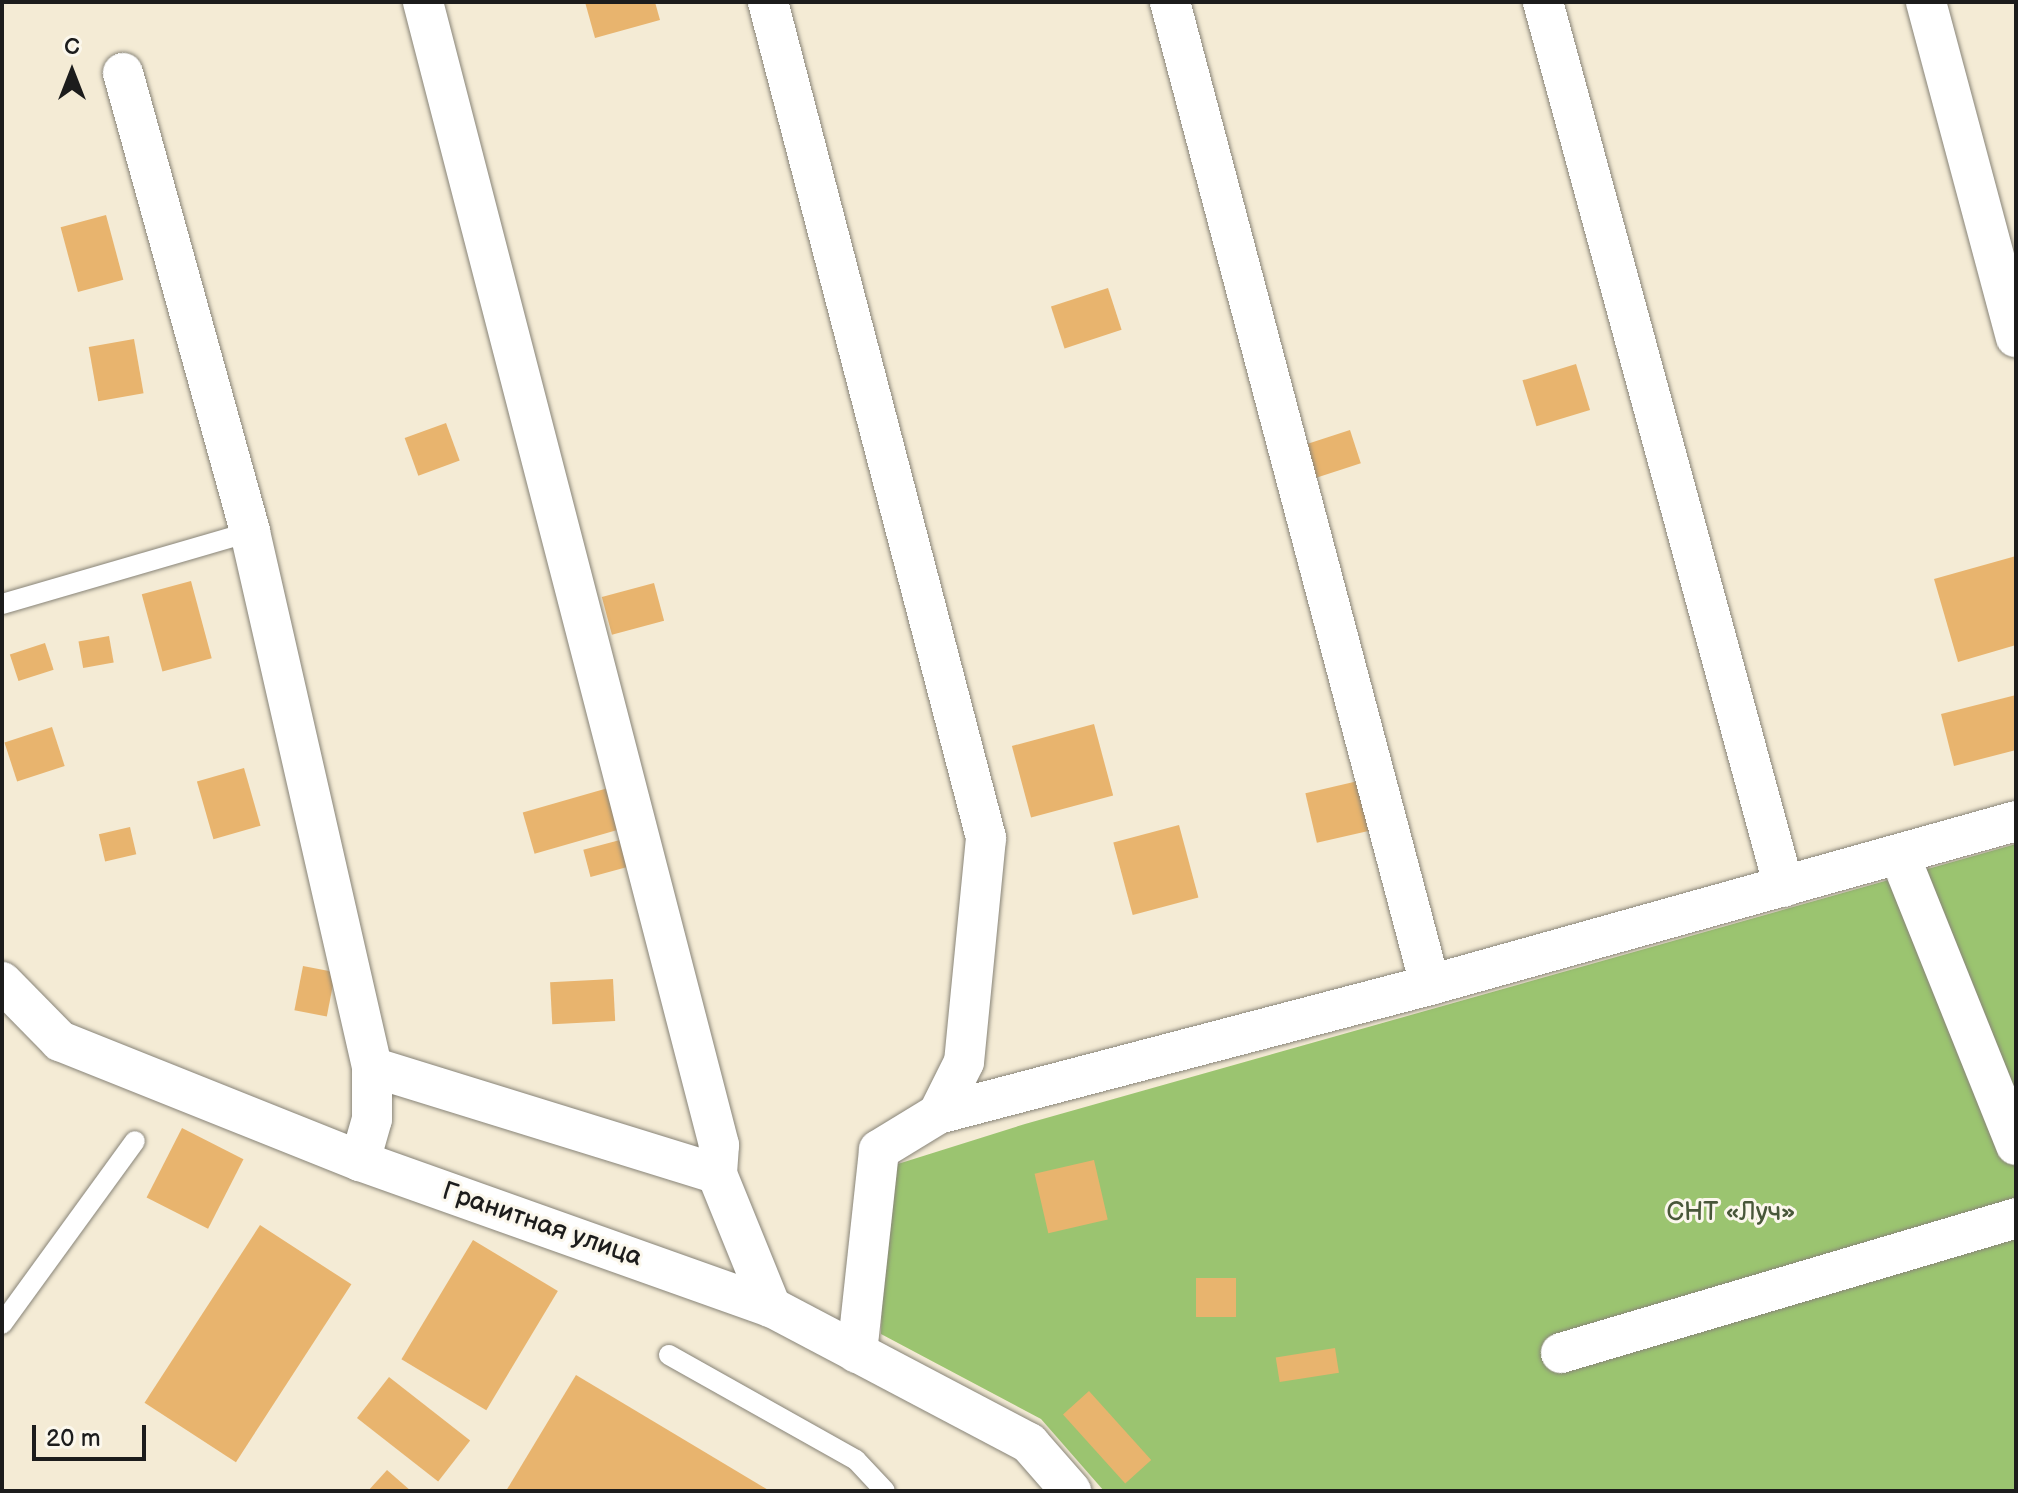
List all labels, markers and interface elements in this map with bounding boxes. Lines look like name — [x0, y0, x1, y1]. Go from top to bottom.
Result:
north arrow — [32, 32, 112, 112]
text: С — [64, 34, 80, 61]
street label: Гранитная улица — [438, 1176, 646, 1274]
park label: СНТ «Луч» — [1666, 1197, 1796, 1229]
scale bar — [36, 1409, 150, 1459]
text: 20 m — [46, 1424, 101, 1453]

